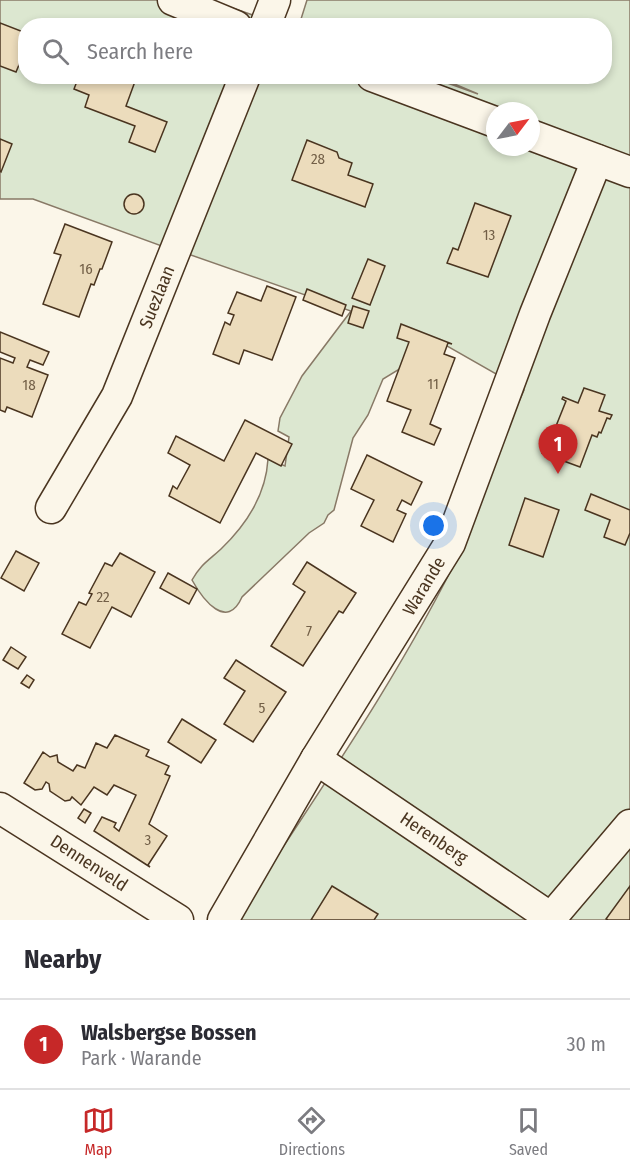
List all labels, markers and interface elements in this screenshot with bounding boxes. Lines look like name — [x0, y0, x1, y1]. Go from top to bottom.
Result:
search box — [18, 18, 612, 84]
icon: search — [39, 35, 72, 68]
text: Search here — [87, 38, 193, 65]
north arrow — [486, 102, 540, 156]
house number: 28 — [311, 150, 325, 168]
house number: 13 — [483, 226, 496, 244]
house number: 16 — [79, 260, 93, 278]
street label: Suezlaan — [134, 262, 180, 332]
house number: 11 — [427, 375, 439, 393]
house number: 18 — [22, 376, 36, 394]
pin: 1 — [538, 424, 578, 474]
your location — [419, 511, 448, 540]
street label: Warande — [398, 553, 450, 619]
house number: 22 — [96, 588, 110, 606]
house number: 7 — [306, 622, 312, 640]
house number: 5 — [259, 699, 266, 717]
street label: Herenberg — [396, 807, 472, 869]
street label: Dennenveld — [46, 830, 132, 896]
house number: 3 — [145, 831, 152, 849]
text: Nearby — [24, 944, 101, 975]
text: Walsbergse Bossen — [81, 1019, 257, 1046]
text: 1 — [39, 1032, 48, 1056]
text: 30 m — [566, 1032, 606, 1056]
text: Park · Warande — [81, 1046, 202, 1070]
tab: Map — [82, 1104, 115, 1159]
tab: Directions — [279, 1104, 345, 1159]
tab: Saved — [509, 1104, 548, 1159]

